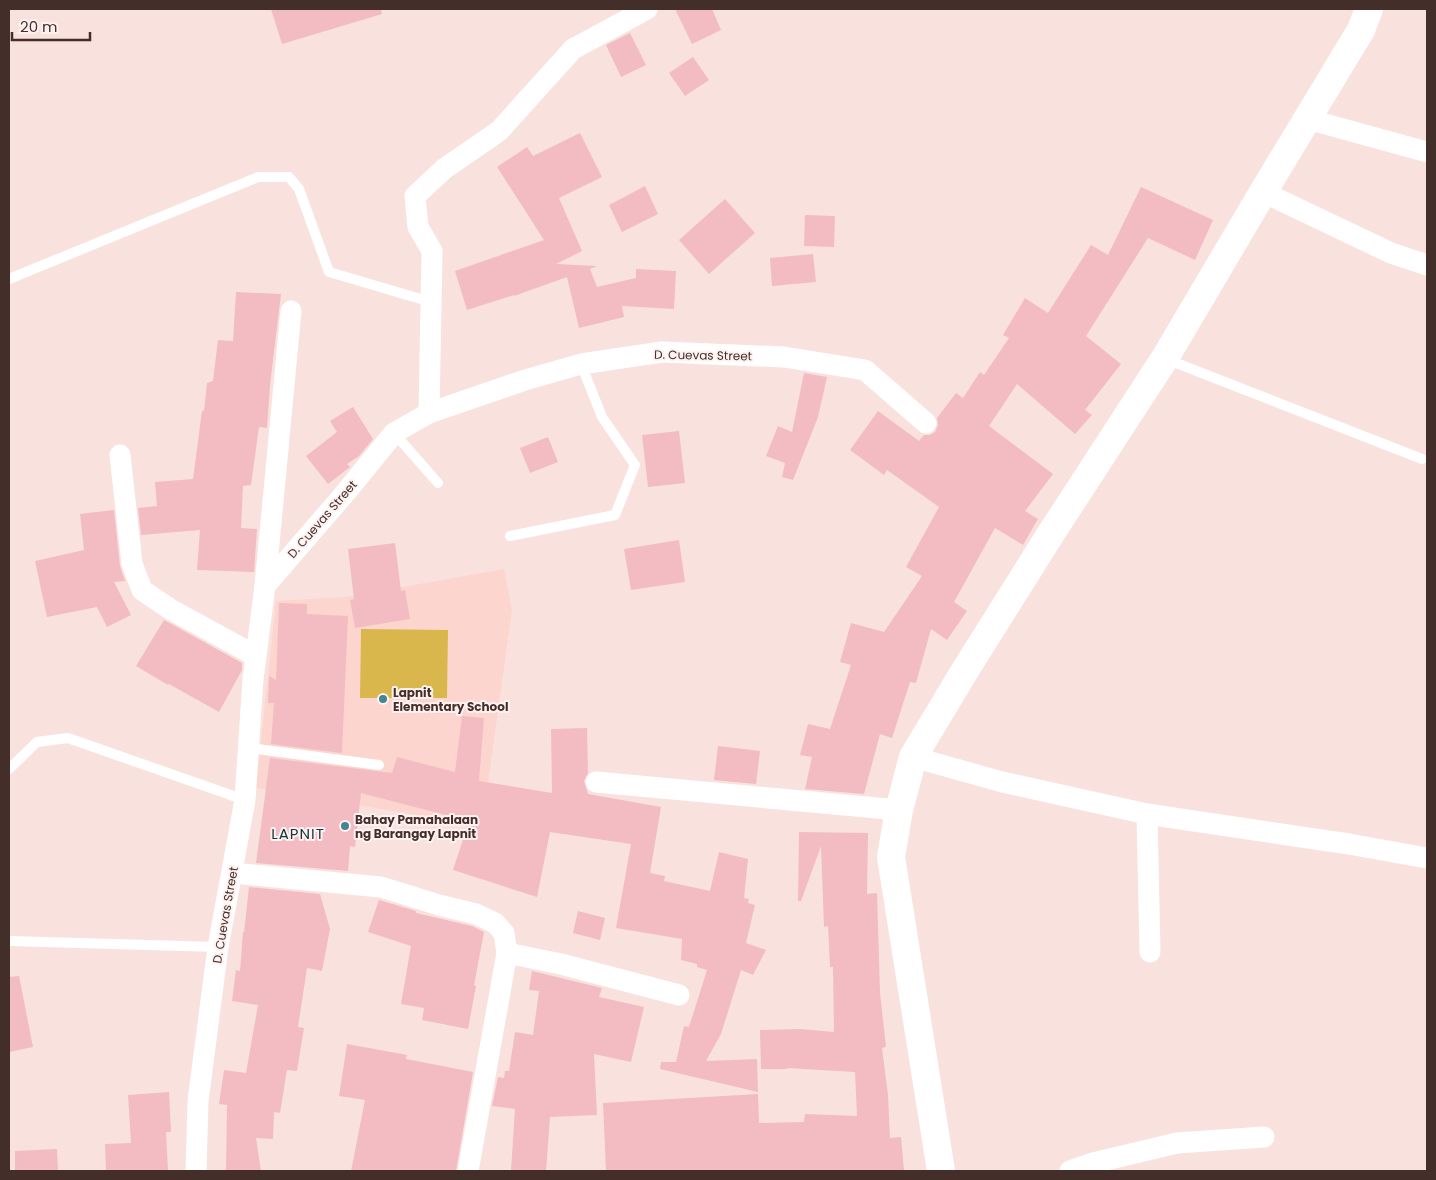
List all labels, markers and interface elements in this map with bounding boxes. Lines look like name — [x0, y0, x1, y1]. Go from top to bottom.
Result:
scale bar — [12, 10, 90, 42]
text: 20 m — [20, 16, 58, 37]
street label: D. Cuevas Street — [654, 346, 752, 364]
street label: D. Cuevas Street — [283, 476, 361, 562]
place label: Lapnit Elementary School — [393, 684, 508, 715]
marker: Lapnit Elementary School — [377, 693, 389, 705]
place label: Bahay Pamahalaan ng Barangay Lapnit — [355, 811, 478, 842]
marker: Bahay Pamahalaan ng Barangay Lapnit — [339, 820, 351, 832]
district label: LAPNIT — [271, 823, 325, 844]
street label: D. Cuevas Street — [208, 865, 242, 965]

